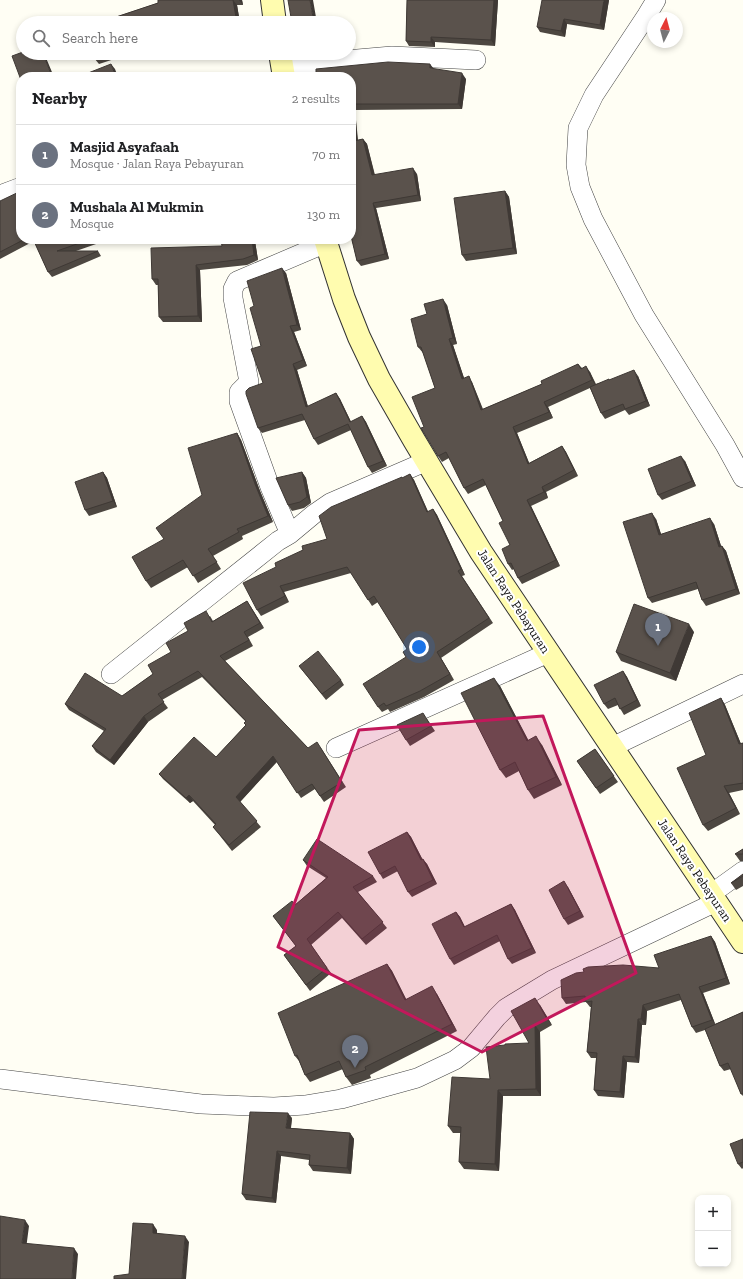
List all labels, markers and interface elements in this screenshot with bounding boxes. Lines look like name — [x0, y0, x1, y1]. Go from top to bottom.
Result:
north arrow — [647, 12, 683, 48]
search box — [16, 16, 356, 60]
icon: search — [30, 27, 52, 49]
text: Search here — [62, 29, 138, 47]
text: Nearby — [32, 88, 87, 108]
text: 2 results — [292, 91, 340, 106]
text: Masjid Asyafaah — [70, 138, 179, 156]
text: 1 — [42, 147, 48, 162]
text: 70 m — [312, 147, 340, 162]
text: Mosque · Jalan Raya Pebayuran — [70, 156, 244, 171]
text: Mushala Al Mukmin — [70, 198, 204, 216]
text: 2 — [42, 207, 48, 222]
text: 130 m — [307, 207, 340, 222]
text: Mosque — [70, 216, 114, 231]
street label: Jalan Raya Pebayuran — [475, 546, 554, 656]
pin: 1 — [645, 613, 671, 646]
your location — [409, 637, 429, 657]
street label: Jalan Raya Pebayuran — [655, 816, 735, 925]
pin: 2 — [342, 1035, 368, 1068]
map controls — [695, 1195, 731, 1267]
button: + — [695, 1195, 731, 1231]
button: − — [695, 1231, 731, 1267]

